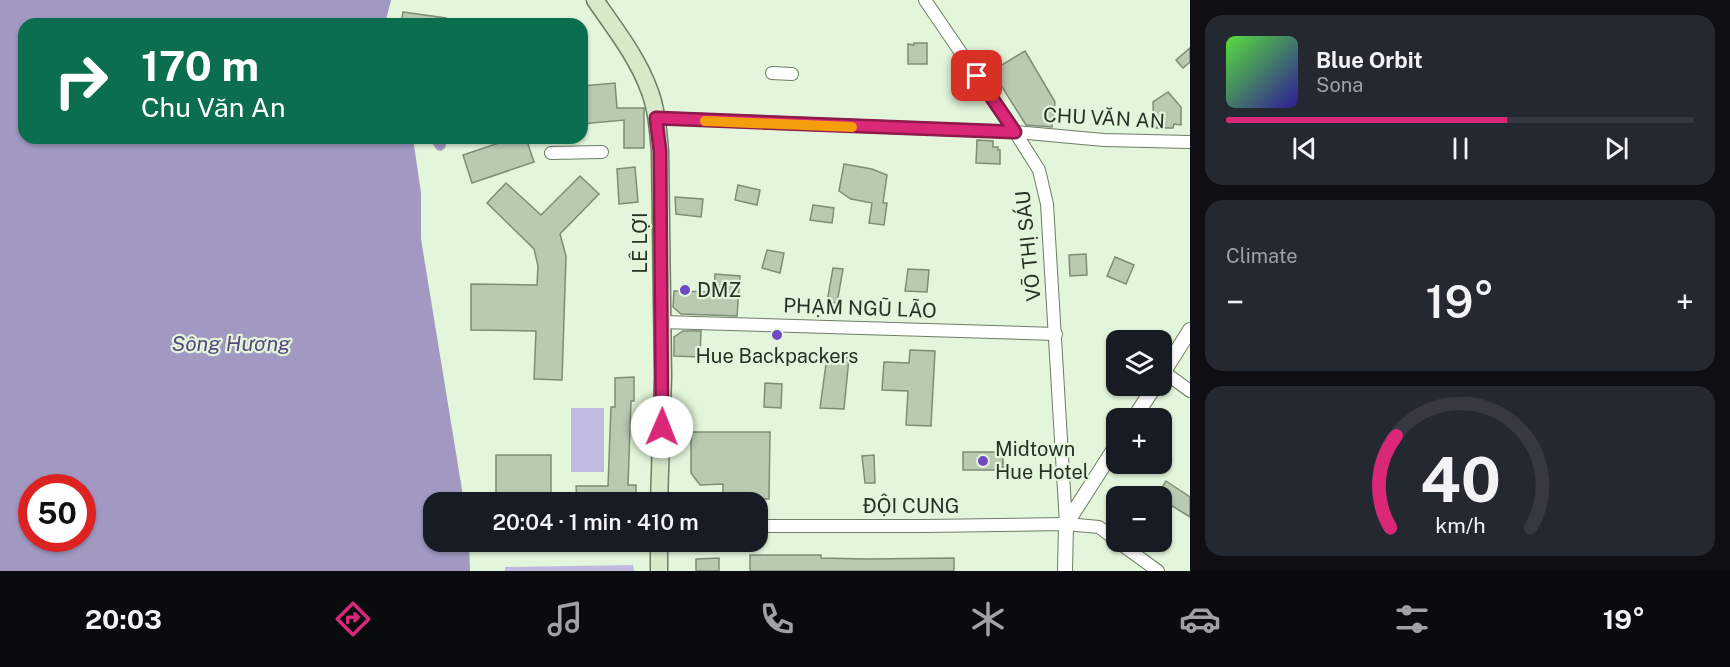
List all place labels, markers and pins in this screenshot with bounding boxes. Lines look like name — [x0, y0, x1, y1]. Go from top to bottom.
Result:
pin — [951, 50, 1002, 101]
place label: DMZ — [697, 278, 741, 302]
marker: DMZ — [678, 283, 692, 297]
marker: Hue Backpackers — [770, 328, 784, 342]
place label: Hue Backpackers — [696, 344, 858, 368]
place label: Midtown Hue Hotel — [995, 437, 1089, 484]
marker: Midtown Hue Hotel — [976, 454, 990, 468]

